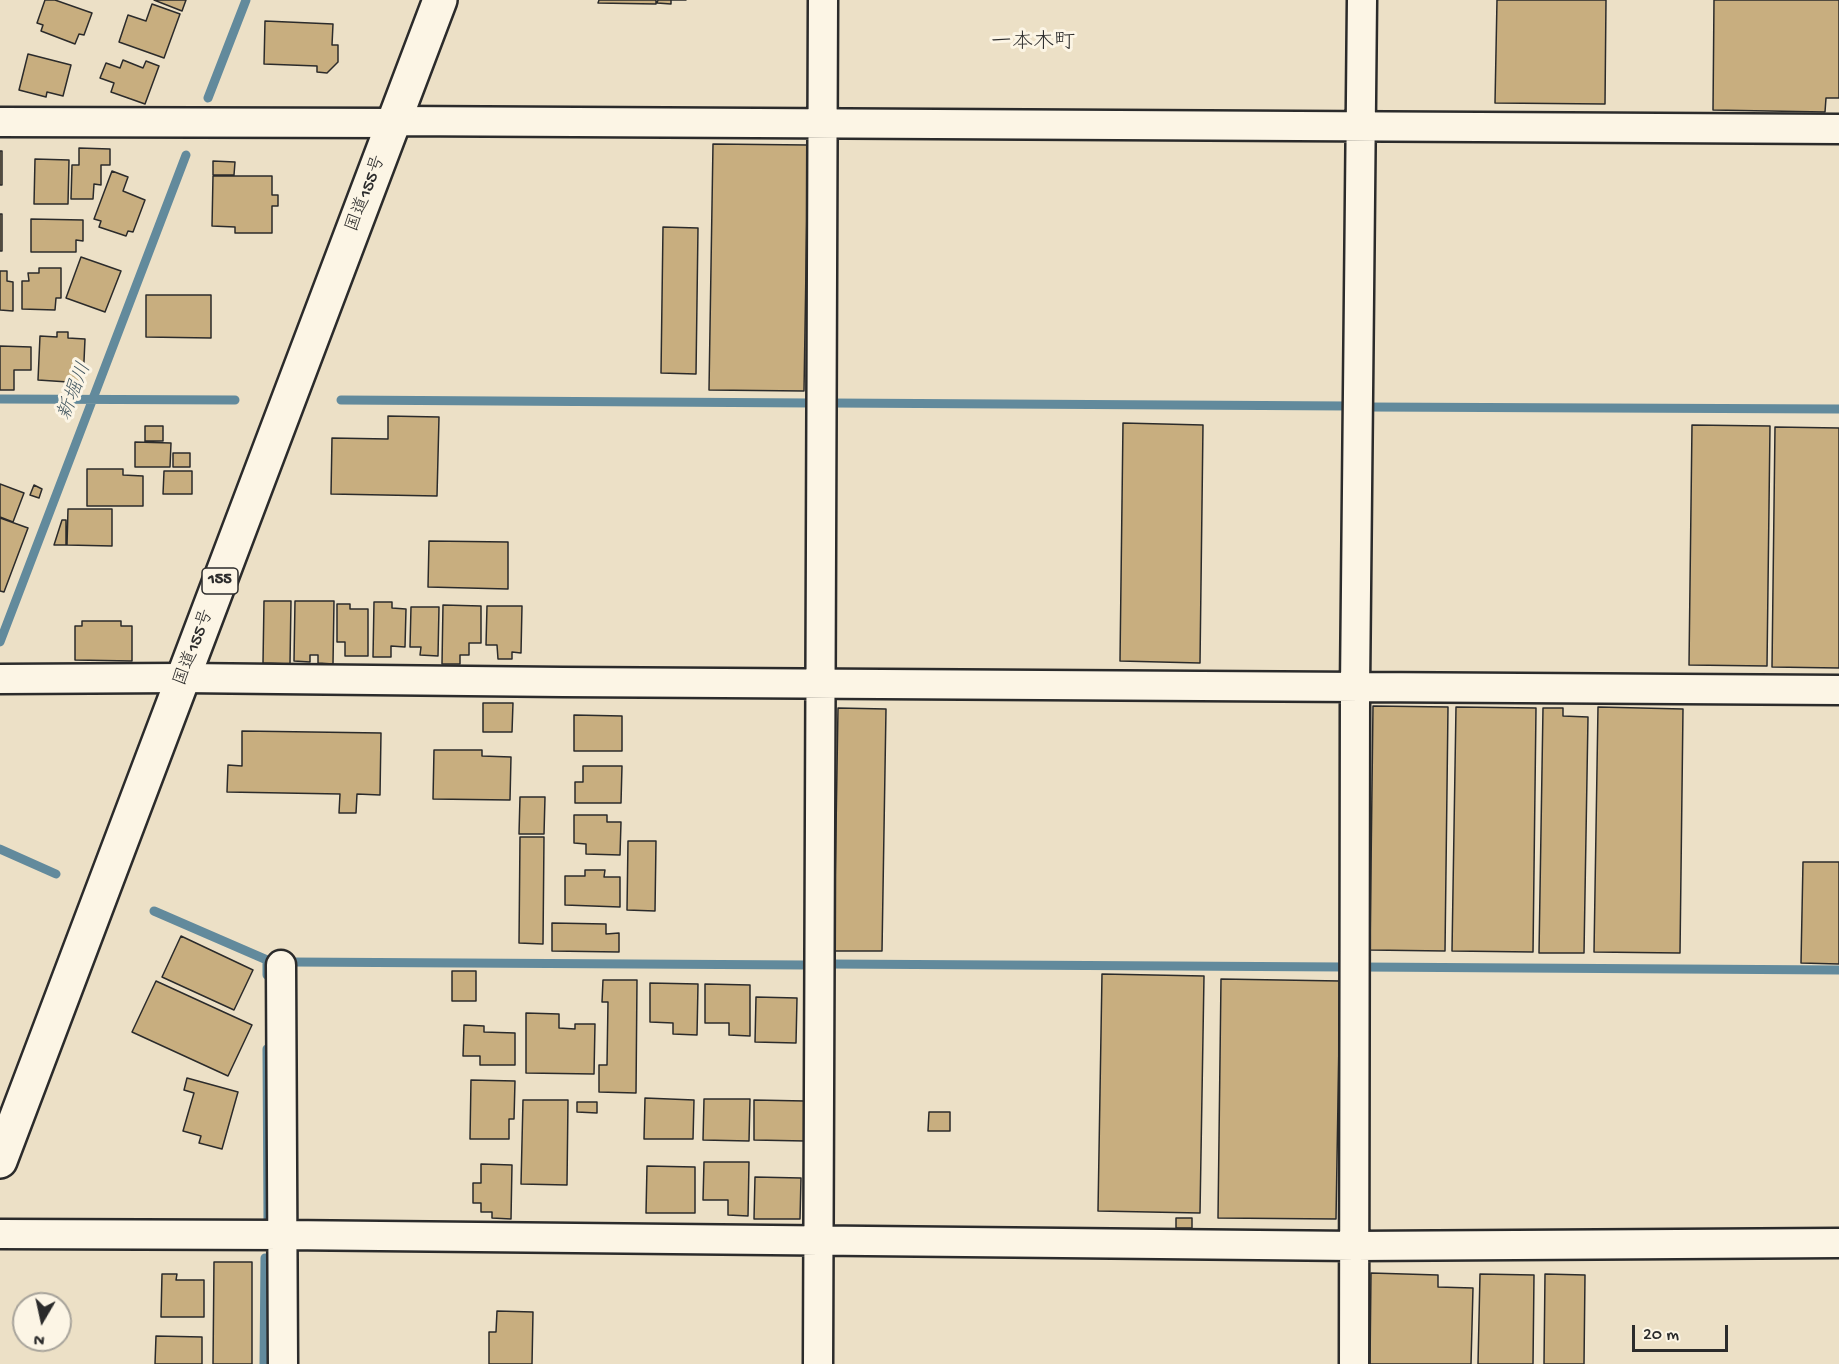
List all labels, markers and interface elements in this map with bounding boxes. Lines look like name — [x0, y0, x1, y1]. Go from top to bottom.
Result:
district label: 一本木町 — [991, 31, 1075, 57]
street label: 国道155号 — [343, 153, 391, 235]
water label: 新堀川 — [54, 360, 98, 424]
road number: 155 — [202, 568, 238, 594]
street label: 国道155号 — [171, 607, 219, 689]
north arrow — [12, 1292, 72, 1352]
scale bar — [1635, 1313, 1731, 1351]
text: 20 m — [1643, 1325, 1679, 1346]
text: N — [33, 1328, 46, 1348]

